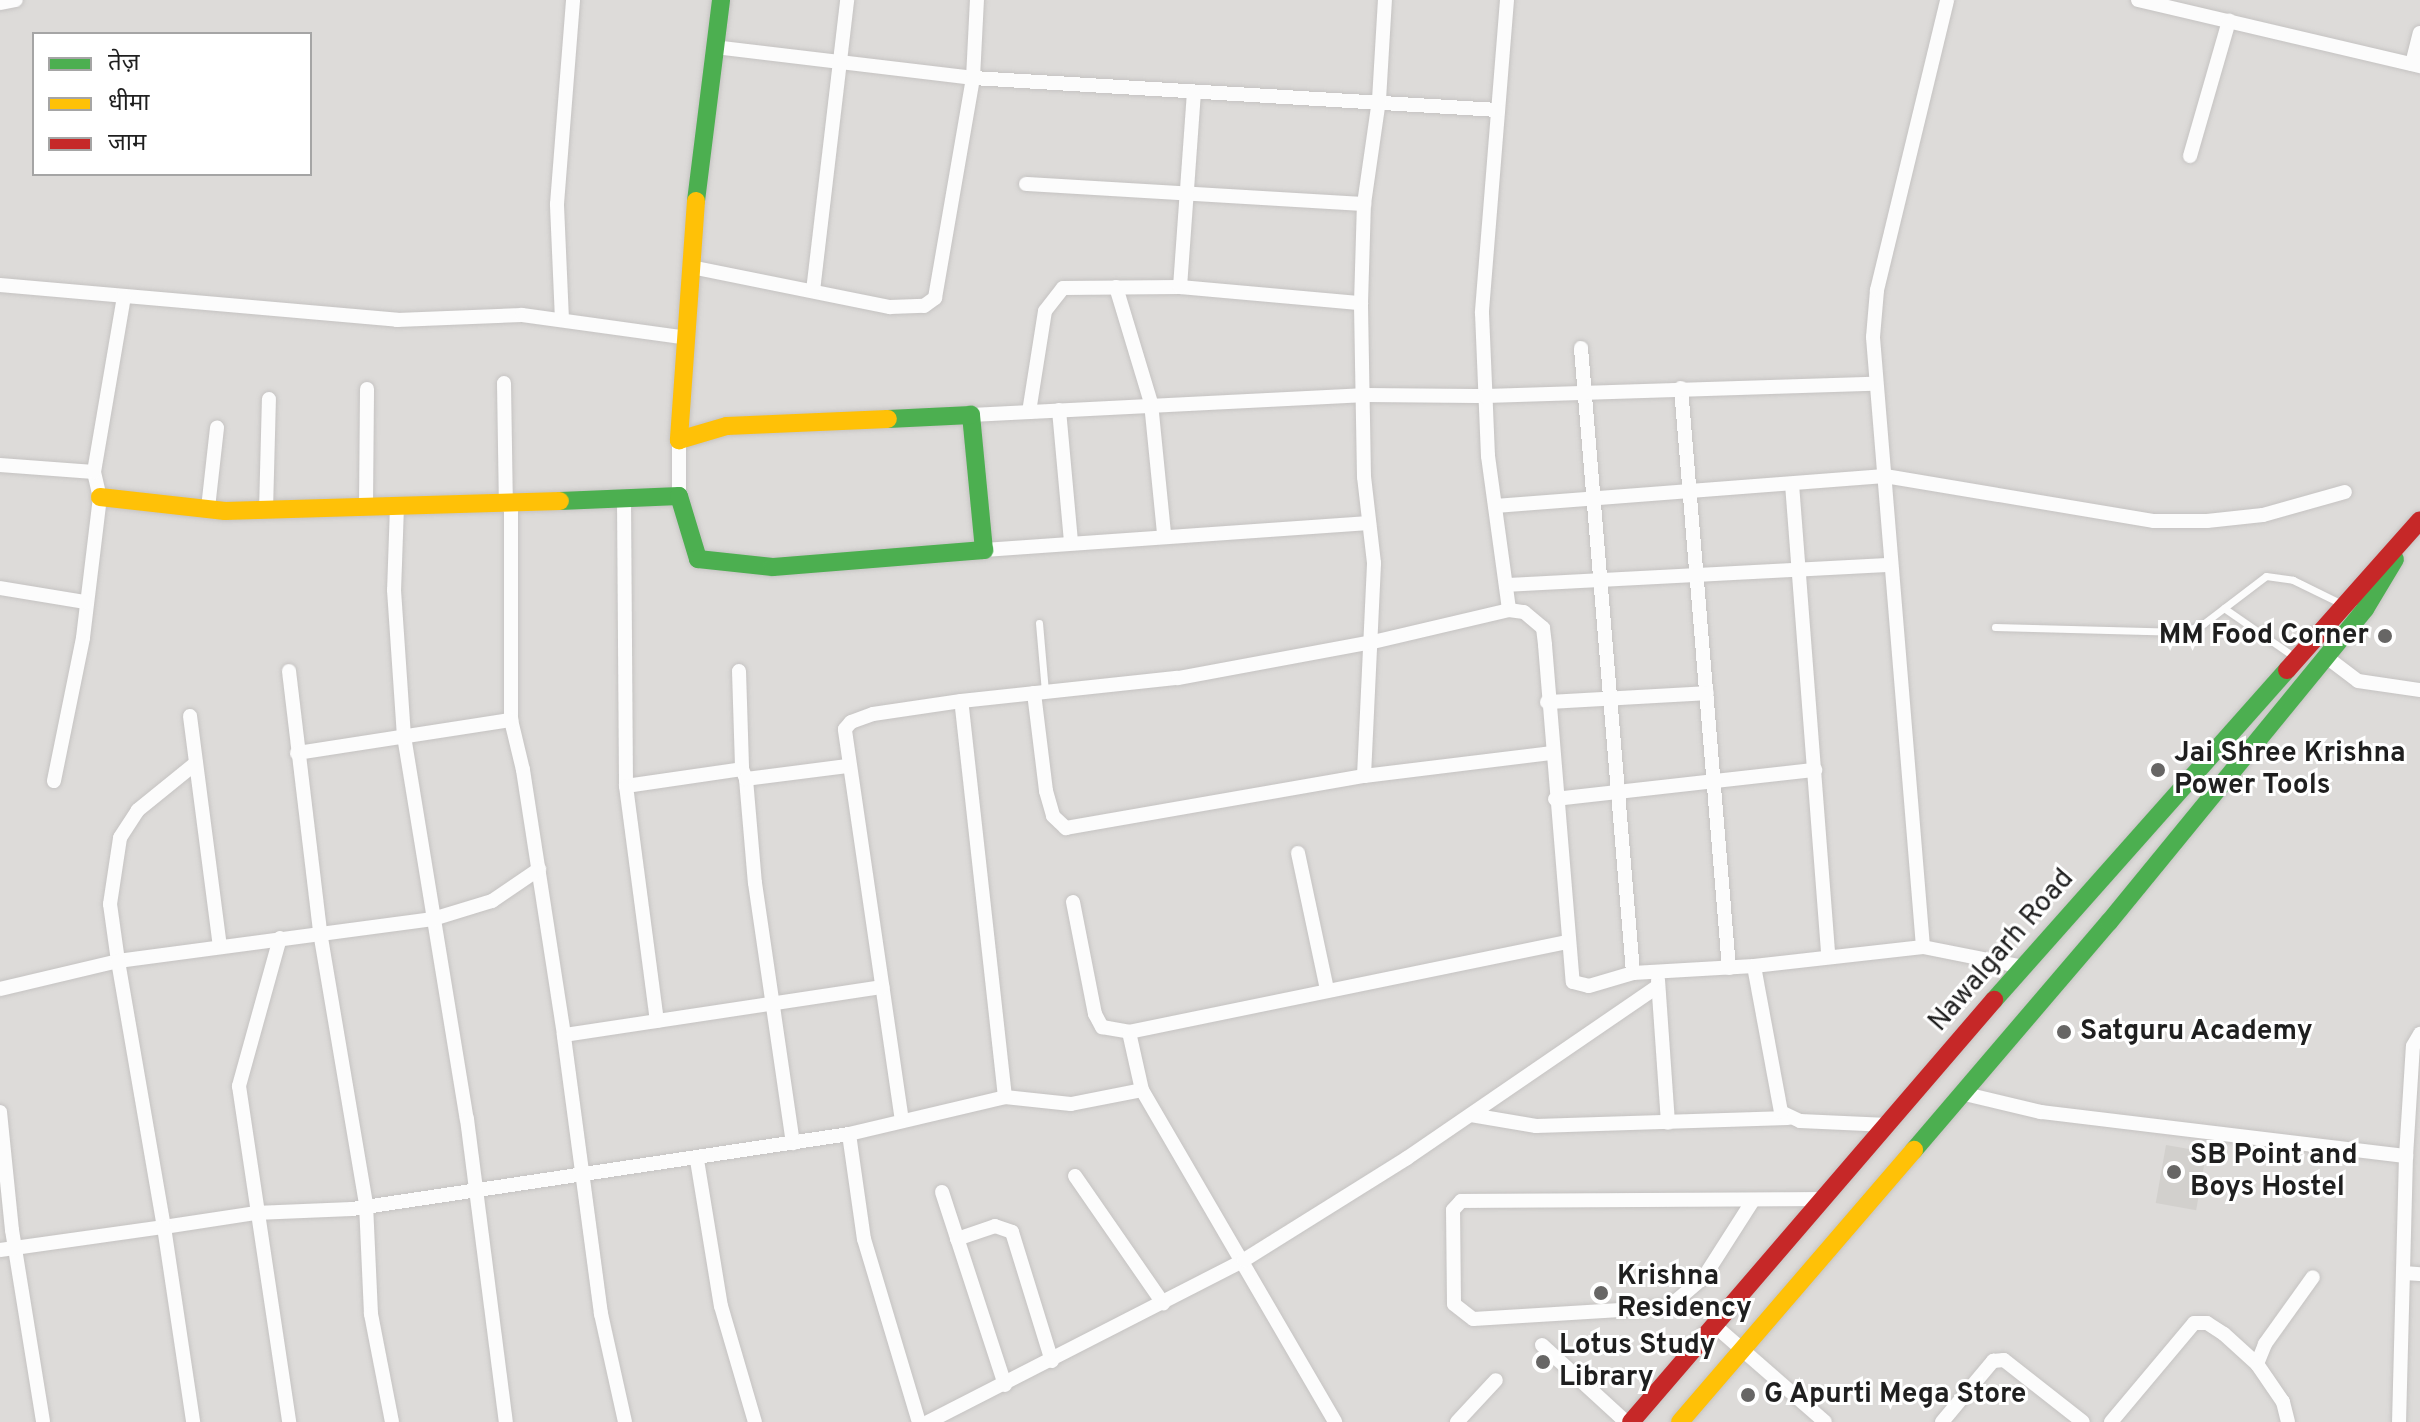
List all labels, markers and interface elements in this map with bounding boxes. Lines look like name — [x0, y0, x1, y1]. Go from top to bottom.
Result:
legend — [32, 32, 312, 176]
text: तेज़ — [108, 49, 140, 79]
text: धीमा — [108, 89, 150, 119]
text: जाम — [108, 129, 146, 159]
place label: MM Food Corner — [2159, 619, 2369, 653]
marker: MM Food Corner — [2376, 627, 2394, 645]
place label: Jai Shree Krishna Power Tools — [2174, 737, 2406, 803]
marker: Jai Shree Krishna Power Tools — [2149, 761, 2167, 779]
street label: Nawalgarh Road — [1922, 863, 2082, 1039]
place label: Satguru Academy — [2080, 1015, 2314, 1049]
marker: Satguru Academy — [2055, 1023, 2073, 1041]
place label: SB Point and Boys Hostel — [2190, 1139, 2358, 1205]
marker: SB Point and Boys Hostel — [2165, 1163, 2183, 1181]
place label: Krishna Residency — [1617, 1260, 1752, 1326]
marker: Krishna Residency — [1592, 1284, 1610, 1302]
place label: Lotus Study Library — [1559, 1329, 1716, 1395]
marker: Lotus Study Library — [1534, 1353, 1552, 1371]
place label: G Apurti Mega Store — [1764, 1378, 2028, 1412]
marker: G Apurti Mega Store — [1739, 1386, 1757, 1404]

